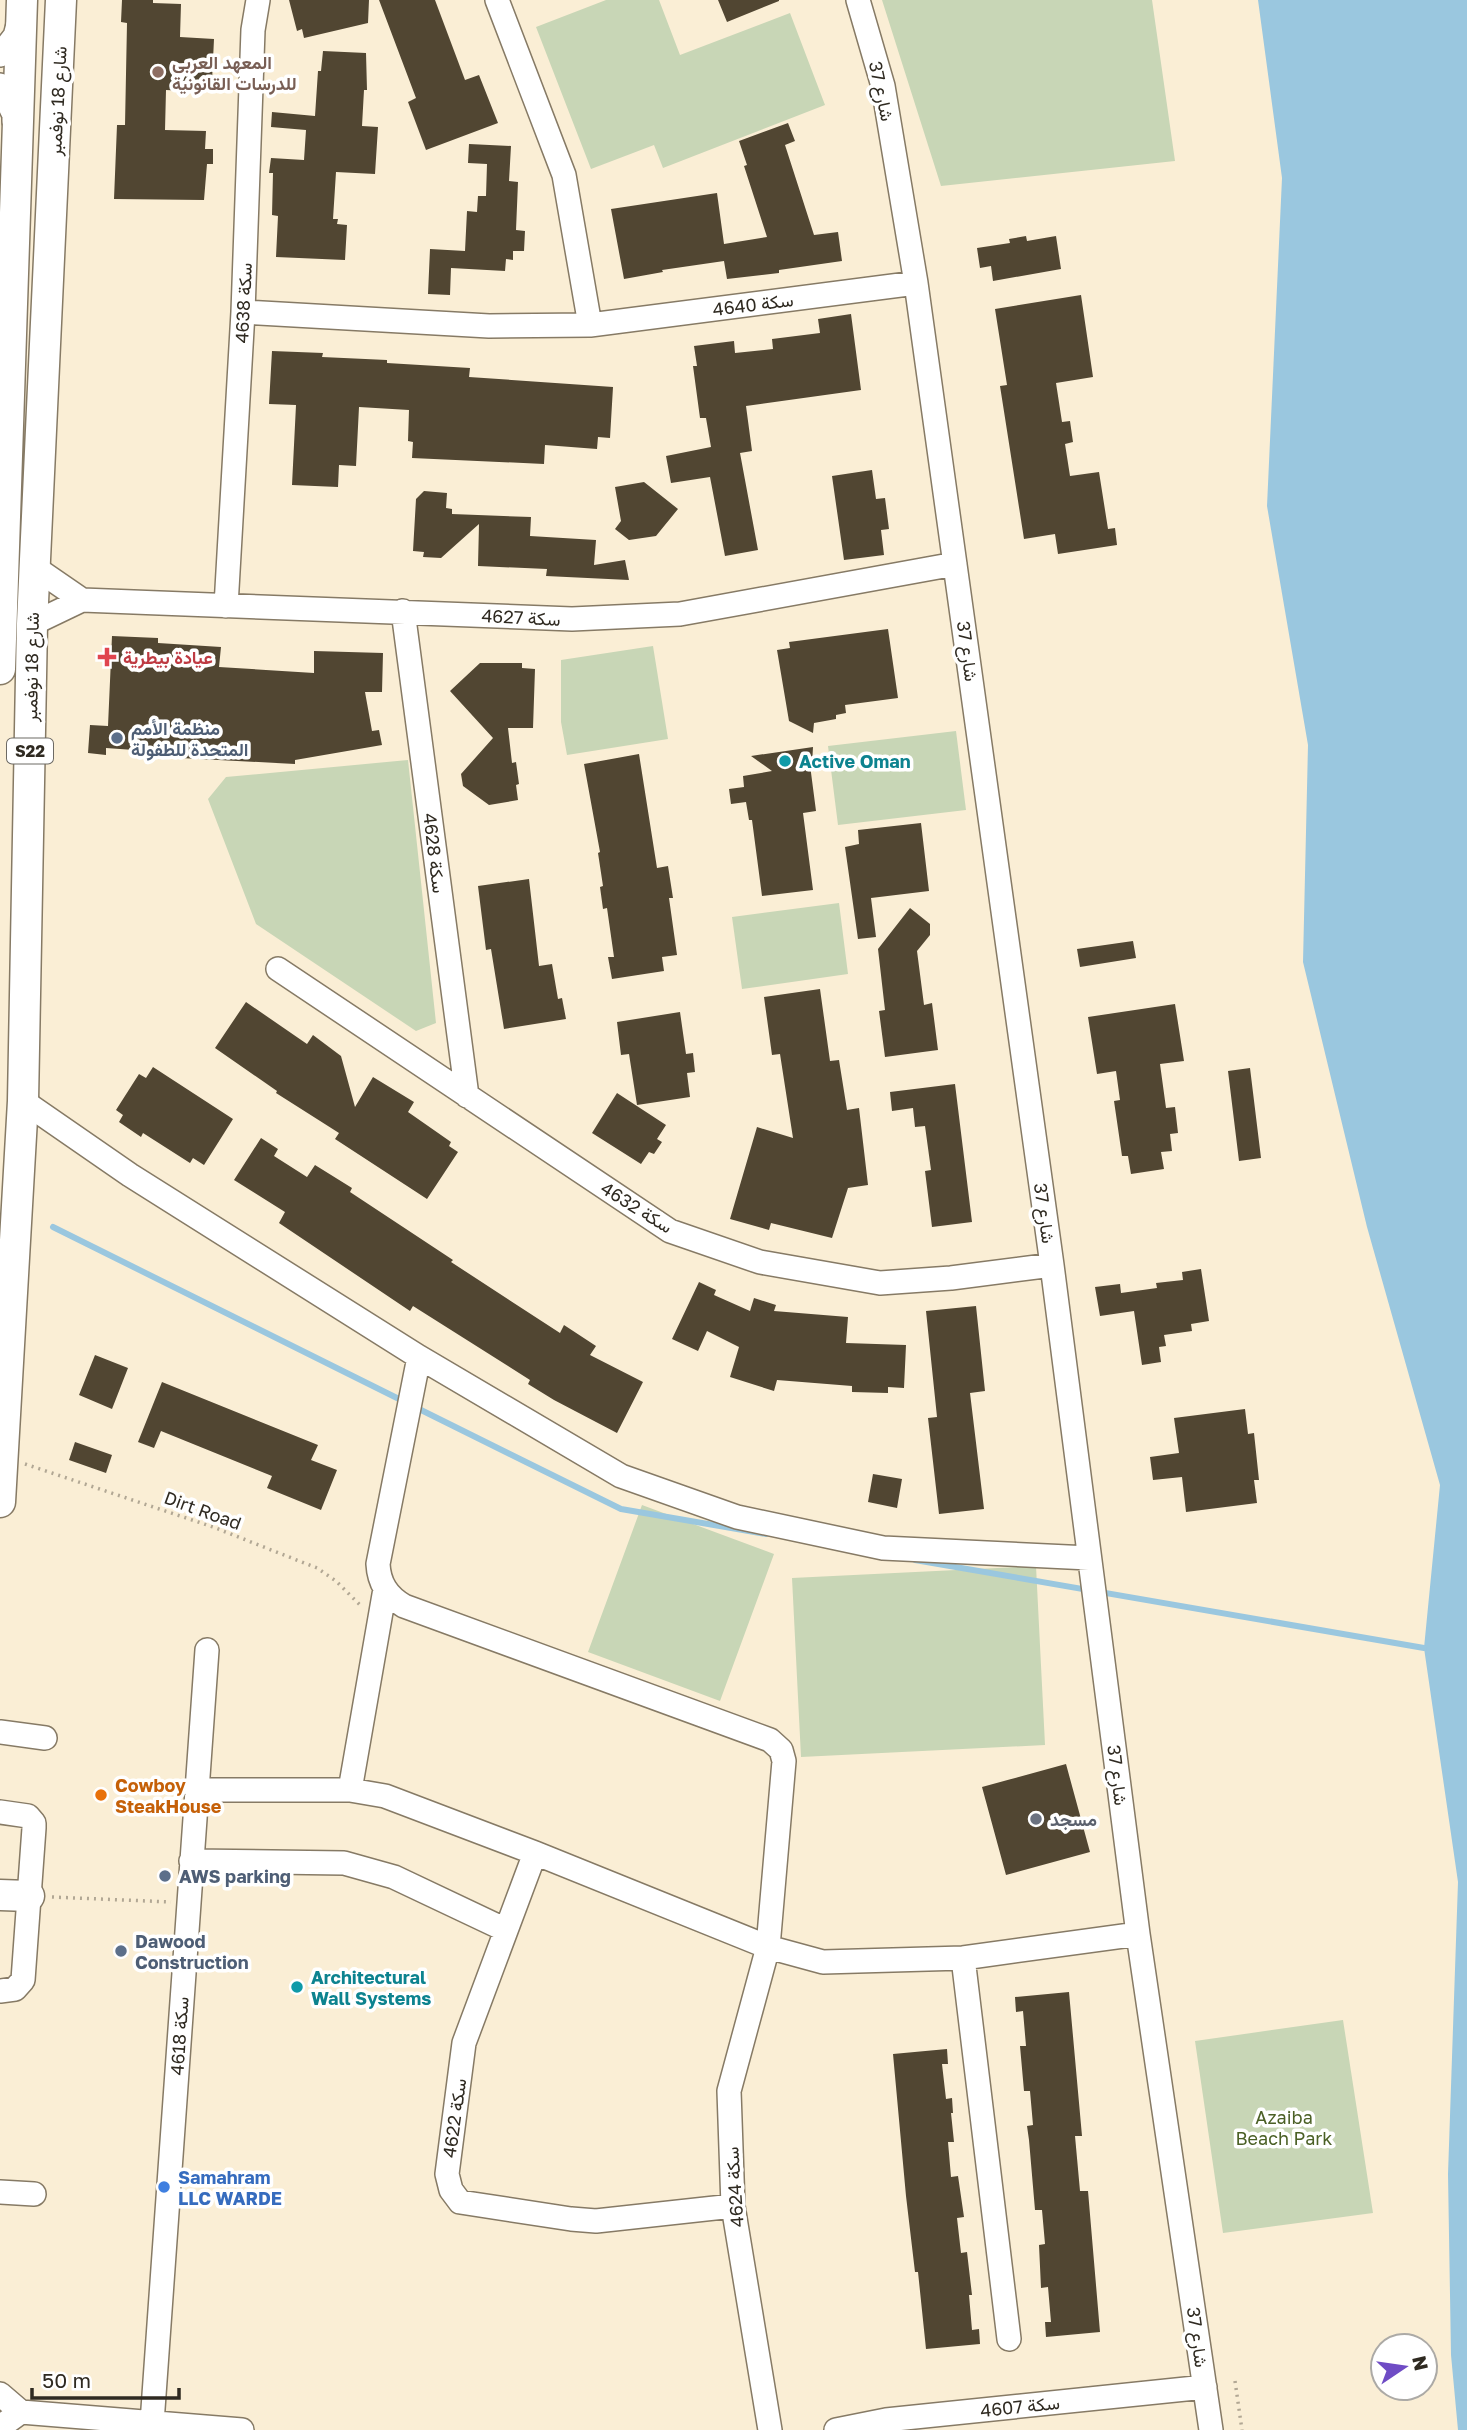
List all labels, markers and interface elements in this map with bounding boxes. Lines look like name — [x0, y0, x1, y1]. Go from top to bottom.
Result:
street label: شارع 18 نوفمبر — [43, 46, 73, 158]
place label: المعهد العربي للدرسات القانونية — [172, 51, 297, 95]
street label: شارع 37 — [863, 59, 899, 123]
marker: المعهد العربي للدرسات القانونية — [150, 64, 166, 80]
street label: سكة 4638 — [230, 262, 256, 344]
street label: سكة 4640 — [711, 288, 795, 320]
street label: سكة 4627 — [481, 604, 561, 630]
street label: شارع 18 نوفمبر — [19, 612, 45, 723]
street label: شارع 37 — [951, 619, 983, 683]
place label: عيادة بيطرية — [123, 646, 213, 669]
marker: عيادة بيطرية — [97, 647, 117, 667]
place label: منظمة الأمم المتحدة للطفولة — [131, 717, 249, 761]
marker: منظمة الأمم المتحدة للطفولة — [109, 730, 125, 746]
road number: S22 — [7, 738, 53, 764]
place label: Active Oman — [799, 750, 911, 772]
marker: Active Oman — [777, 753, 793, 769]
street label: سكة 4628 — [419, 812, 451, 894]
street label: سكة 4632 — [597, 1176, 677, 1238]
street label: شارع 37 — [1028, 1181, 1060, 1245]
street label: Dirt Road — [161, 1486, 245, 1534]
street label: شارع 37 — [1101, 1743, 1133, 1807]
place label: Cowboy SteakHouse — [115, 1774, 222, 1817]
marker: Cowboy SteakHouse — [93, 1787, 109, 1803]
place label: مسجد — [1050, 1808, 1097, 1831]
marker: مسجد — [1028, 1811, 1044, 1827]
place label: AWS parking — [179, 1865, 291, 1887]
marker: AWS parking — [157, 1868, 173, 1884]
place label: Dawood Construction — [135, 1930, 249, 1973]
marker: Dawood Construction — [113, 1943, 129, 1959]
place label: Architectural Wall Systems — [311, 1966, 431, 2009]
marker: Architectural Wall Systems — [289, 1979, 305, 1995]
street label: سكة 4618 — [165, 1996, 193, 2076]
street label: سكة 4622 — [438, 2077, 470, 2159]
park label: Azaiba Beach Park — [1235, 2106, 1333, 2149]
street label: سكة 4624 — [720, 2146, 748, 2228]
place label: Samahram LLC WARDE — [178, 2166, 282, 2209]
marker: Samahram LLC WARDE — [156, 2179, 172, 2195]
street label: شارع 37 — [1181, 2305, 1213, 2369]
north arrow — [1369, 2332, 1439, 2402]
text: N — [1408, 2353, 1434, 2373]
scale bar — [32, 2356, 178, 2400]
text: 50 m — [42, 2367, 91, 2393]
street label: سكة 4607 — [979, 2391, 1061, 2421]

